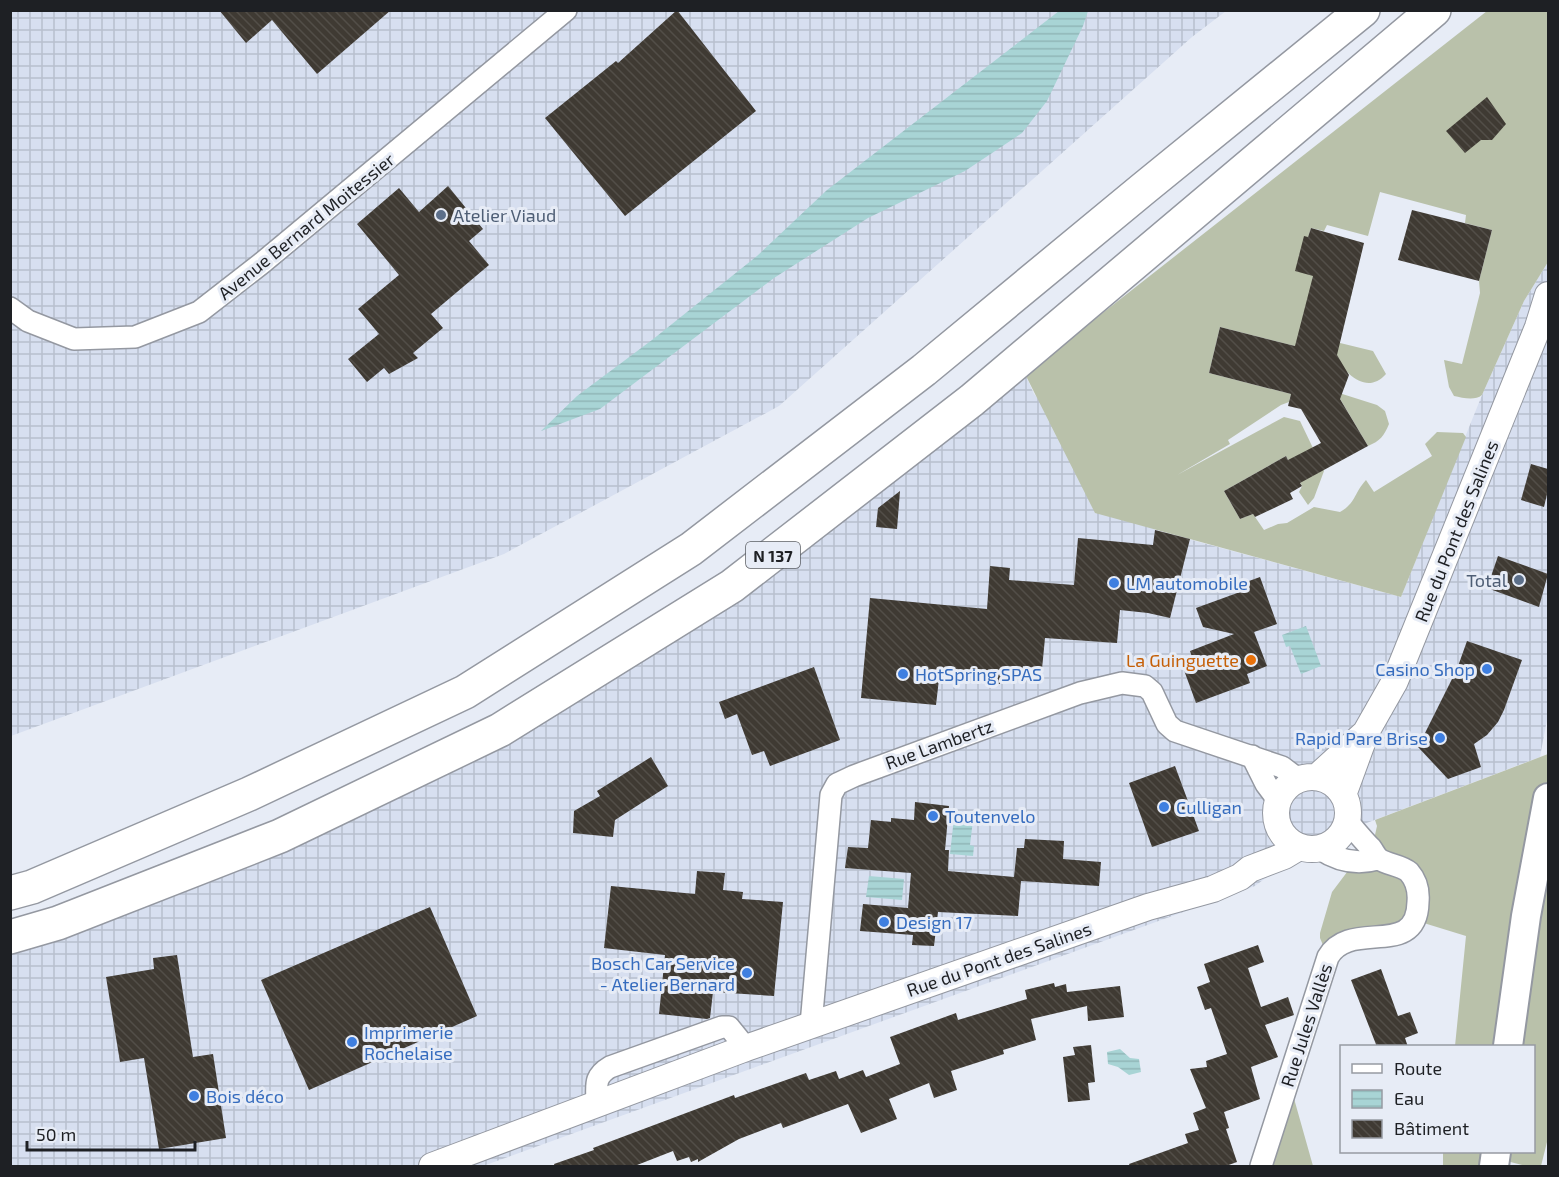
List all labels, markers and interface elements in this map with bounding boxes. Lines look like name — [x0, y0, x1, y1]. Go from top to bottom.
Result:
street label: Avenue Bernard Moitessier — [213, 148, 399, 304]
place label: Atelier Viaud — [453, 204, 556, 226]
marker: Atelier Viaud — [434, 208, 448, 222]
street label: Rue du Pont des Salines — [1409, 437, 1503, 625]
road number: N 137 — [746, 542, 800, 568]
place label: Total — [1466, 569, 1508, 591]
place label: LM automobile — [1126, 572, 1248, 594]
marker: Total — [1512, 573, 1526, 587]
marker: LM automobile — [1107, 576, 1121, 590]
place label: La Guinguette — [1126, 649, 1239, 671]
marker: La Guinguette — [1244, 653, 1258, 667]
place label: Casino Shop — [1375, 658, 1475, 680]
marker: Casino Shop — [1480, 662, 1494, 676]
place label: HotSpring SPAS — [915, 663, 1042, 685]
marker: HotSpring SPAS — [896, 667, 910, 681]
street label: Rue Lambertz — [882, 714, 996, 774]
place label: Rapid Pare Brise — [1295, 727, 1428, 749]
marker: Rapid Pare Brise — [1433, 731, 1447, 745]
place label: Culligan — [1176, 796, 1242, 818]
marker: Culligan — [1157, 800, 1171, 814]
place label: Toutenvelo — [945, 805, 1036, 827]
marker: Toutenvelo — [926, 809, 940, 823]
place label: Design 17 — [896, 911, 972, 933]
marker: Design 17 — [877, 915, 891, 929]
street label: Rue du Pont des Salines — [904, 917, 1094, 1001]
place label: Bosch Car Service - Atelier Bernard — [591, 952, 735, 995]
street label: Rue Jules Vallès — [1276, 960, 1336, 1090]
marker: Bosch Car Service - Atelier Bernard — [740, 966, 754, 980]
place label: Imprimerie Rochelaise — [364, 1021, 453, 1064]
marker: Imprimerie Rochelaise — [345, 1035, 359, 1049]
legend — [1340, 1045, 1535, 1153]
text: Route — [1394, 1057, 1442, 1079]
place label: Bois déco — [206, 1085, 284, 1107]
text: Eau — [1394, 1087, 1424, 1109]
marker: Bois déco — [187, 1089, 201, 1103]
scale bar — [27, 1114, 195, 1152]
text: Bâtiment — [1394, 1117, 1469, 1139]
text: 50 m — [36, 1123, 76, 1145]

